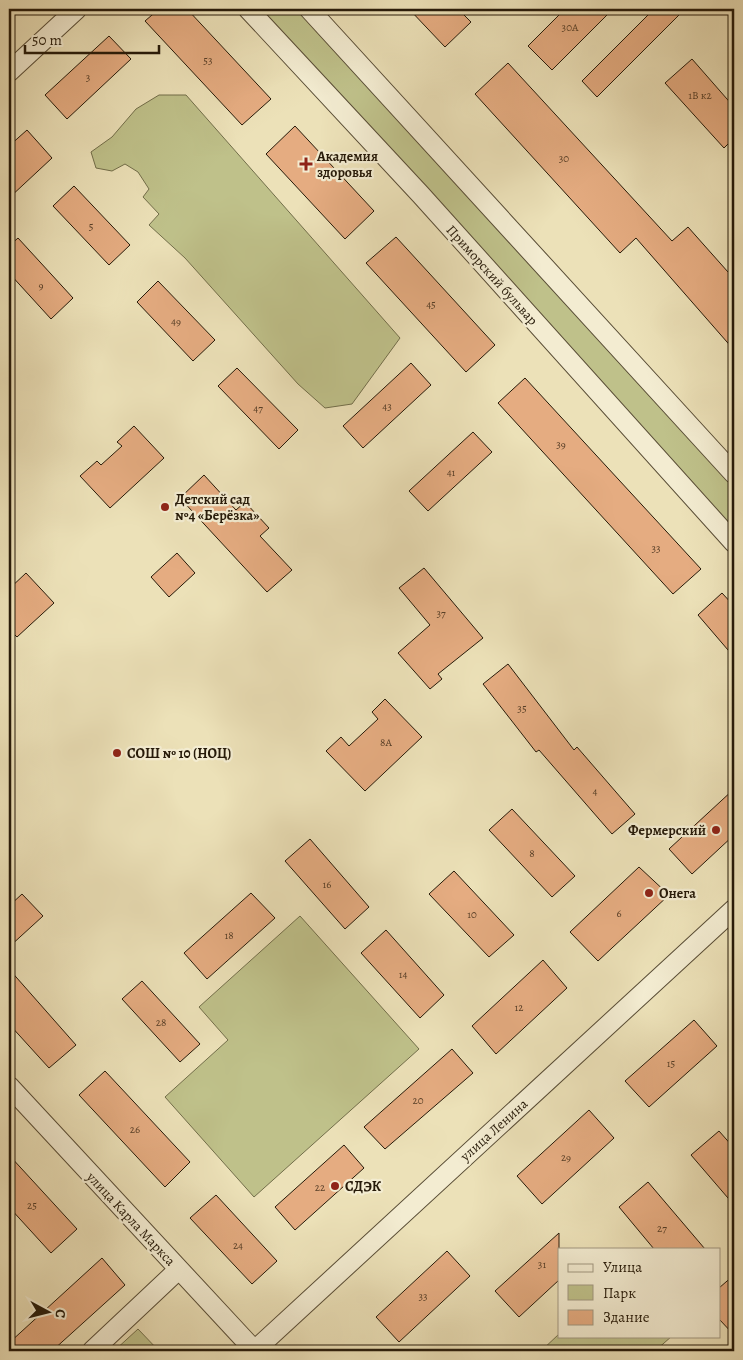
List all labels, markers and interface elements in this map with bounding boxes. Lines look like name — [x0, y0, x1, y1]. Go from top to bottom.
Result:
house number: 30А — [562, 20, 579, 35]
scale bar — [25, 22, 159, 54]
text: 50 m — [32, 30, 62, 50]
house number: 53 — [203, 53, 213, 68]
house number: 3 — [86, 70, 90, 85]
house number: 1В к2 — [688, 88, 712, 103]
place label: Академия здоровья — [316, 147, 378, 182]
house number: 30 — [559, 151, 569, 166]
marker: Академия здоровья — [299, 157, 313, 171]
house number: 5 — [89, 219, 94, 234]
street label: Приморский бульвар — [442, 221, 542, 329]
house number: 9 — [38, 278, 44, 293]
house number: 45 — [426, 297, 436, 312]
house number: 49 — [171, 314, 181, 329]
house number: 43 — [382, 399, 392, 414]
house number: 47 — [253, 401, 263, 416]
house number: 39 — [556, 437, 566, 452]
house number: 41 — [447, 465, 456, 480]
place label: Детский сад №4 «Берёзка» — [175, 490, 260, 525]
marker: Детский сад №4 «Берёзка» — [159, 501, 171, 513]
house number: 33 — [651, 541, 661, 556]
house number: 37 — [436, 606, 446, 621]
house number: 35 — [517, 701, 527, 716]
house number: 8А — [380, 735, 392, 750]
place label: СОШ № 10 (НОЦ) — [127, 744, 231, 763]
marker: СОШ № 10 (НОЦ) — [111, 747, 123, 759]
house number: 4 — [593, 784, 598, 799]
place label: Фермерский — [628, 821, 706, 840]
marker: Фермерский — [710, 824, 722, 836]
house number: 8 — [529, 846, 535, 861]
house number: 16 — [323, 877, 331, 892]
place label: Онега — [659, 884, 696, 903]
marker: Онега — [643, 887, 655, 899]
house number: 6 — [616, 906, 622, 921]
house number: 10 — [467, 907, 477, 922]
house number: 18 — [224, 928, 234, 943]
house number: 14 — [399, 967, 407, 982]
house number: 12 — [515, 1000, 524, 1015]
house number: 28 — [156, 1015, 166, 1030]
house number: 15 — [667, 1056, 676, 1071]
house number: 20 — [412, 1093, 424, 1108]
street label: улица Ленина — [455, 1094, 532, 1166]
house number: 26 — [130, 1122, 140, 1137]
house number: 29 — [561, 1150, 571, 1165]
street label: улица Карла Маркса — [82, 1167, 180, 1271]
place label: СДЭК — [345, 1177, 382, 1196]
house number: 22 — [315, 1180, 325, 1195]
marker: СДЭК — [329, 1180, 341, 1192]
house number: 25 — [27, 1198, 37, 1213]
house number: 27 — [657, 1221, 667, 1236]
house number: 24 — [233, 1238, 243, 1253]
legend — [558, 1248, 720, 1338]
house number: 31 — [538, 1257, 546, 1272]
text: Улица — [603, 1257, 642, 1277]
text: Парк — [603, 1283, 636, 1303]
north arrow — [22, 1288, 72, 1338]
house number: 33 — [418, 1289, 428, 1304]
text: Здание — [603, 1307, 650, 1327]
text: С — [50, 1308, 70, 1319]

